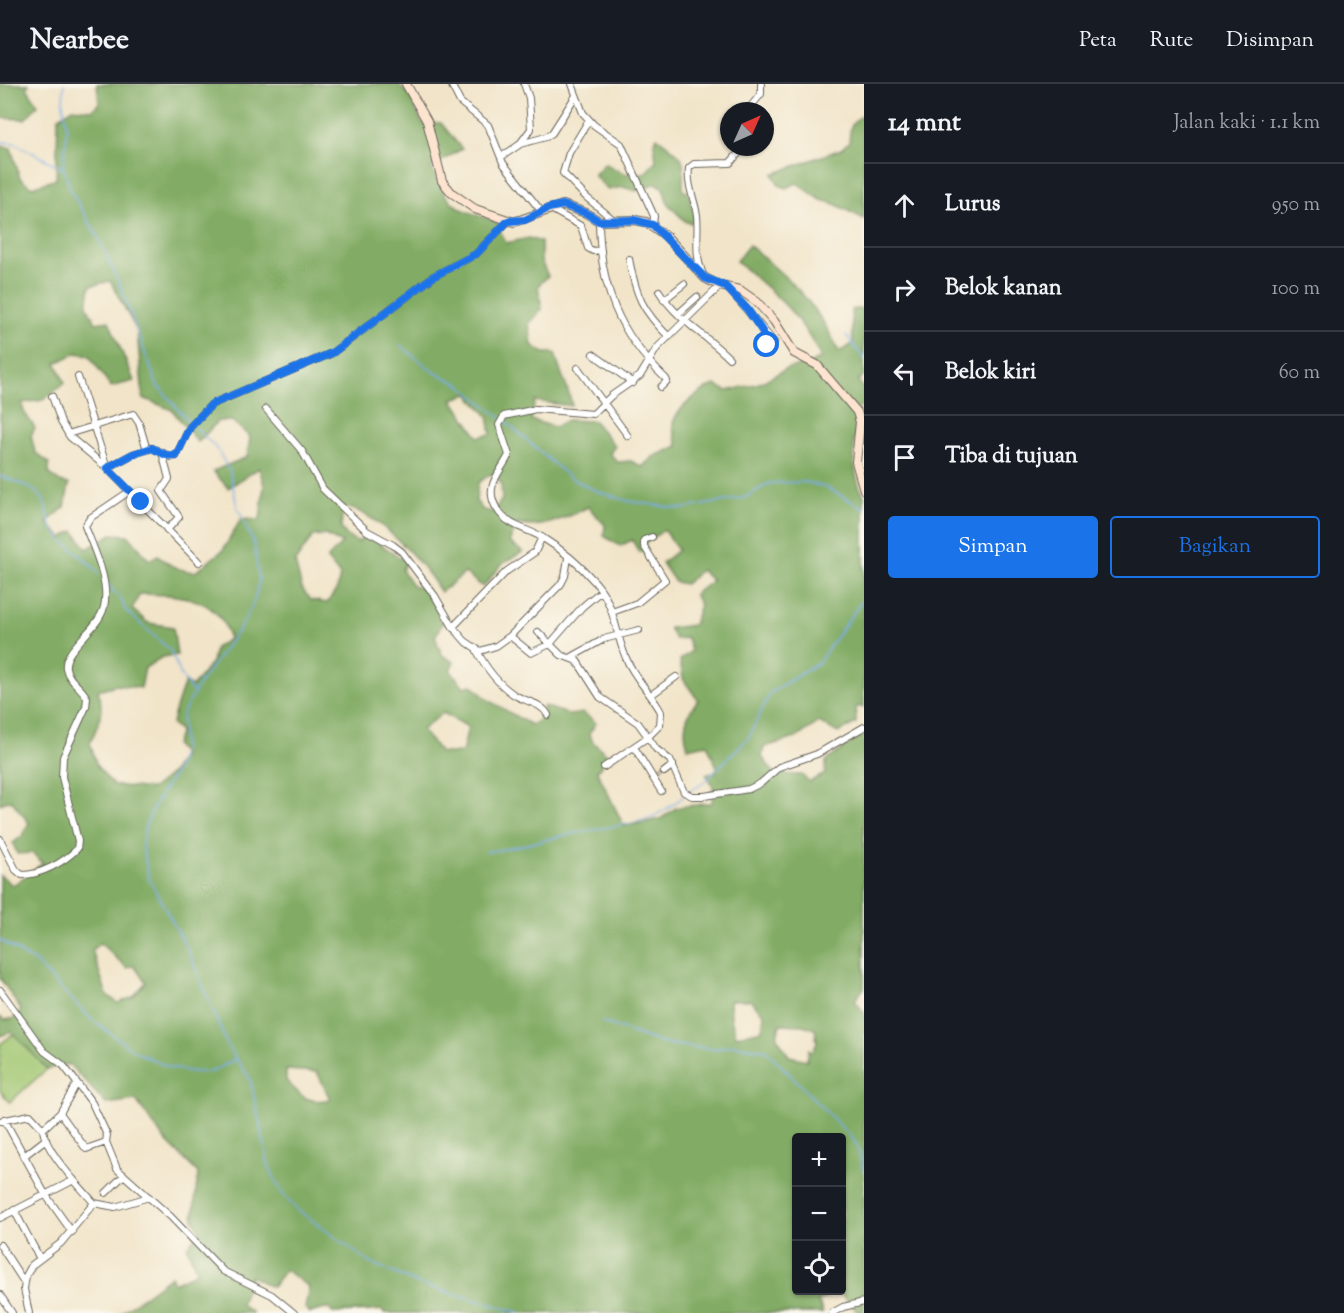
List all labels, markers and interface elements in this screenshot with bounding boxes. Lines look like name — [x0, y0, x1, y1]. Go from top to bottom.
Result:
text: Nearbee — [30, 21, 129, 61]
text: Peta — [1079, 26, 1117, 56]
text: Rute — [1150, 26, 1193, 56]
text: Disimpan — [1226, 26, 1314, 56]
north arrow — [720, 102, 774, 156]
text: 14 mnt — [888, 105, 961, 142]
text: Jalan kaki · 1.1 km — [1174, 109, 1320, 138]
icon: ahead — [888, 189, 921, 222]
text: Lurus — [945, 189, 1001, 221]
text: 950 m — [1272, 191, 1320, 220]
icon: right — [888, 273, 921, 306]
text: Belok kanan — [945, 273, 1062, 305]
text: 100 m — [1271, 275, 1320, 304]
route start — [753, 331, 779, 357]
icon: left — [888, 357, 921, 390]
text: Belok kiri — [945, 357, 1036, 389]
text: 60 m — [1279, 359, 1320, 388]
icon: arrive — [888, 441, 921, 474]
text: Tiba di tujuan — [945, 441, 1078, 473]
route end — [127, 488, 153, 514]
button: Simpan — [888, 516, 1098, 578]
button: Bagikan — [1110, 516, 1320, 578]
map controls — [792, 1133, 846, 1295]
button: + — [792, 1133, 846, 1187]
button: − — [792, 1187, 846, 1241]
button: locate — [792, 1241, 846, 1295]

